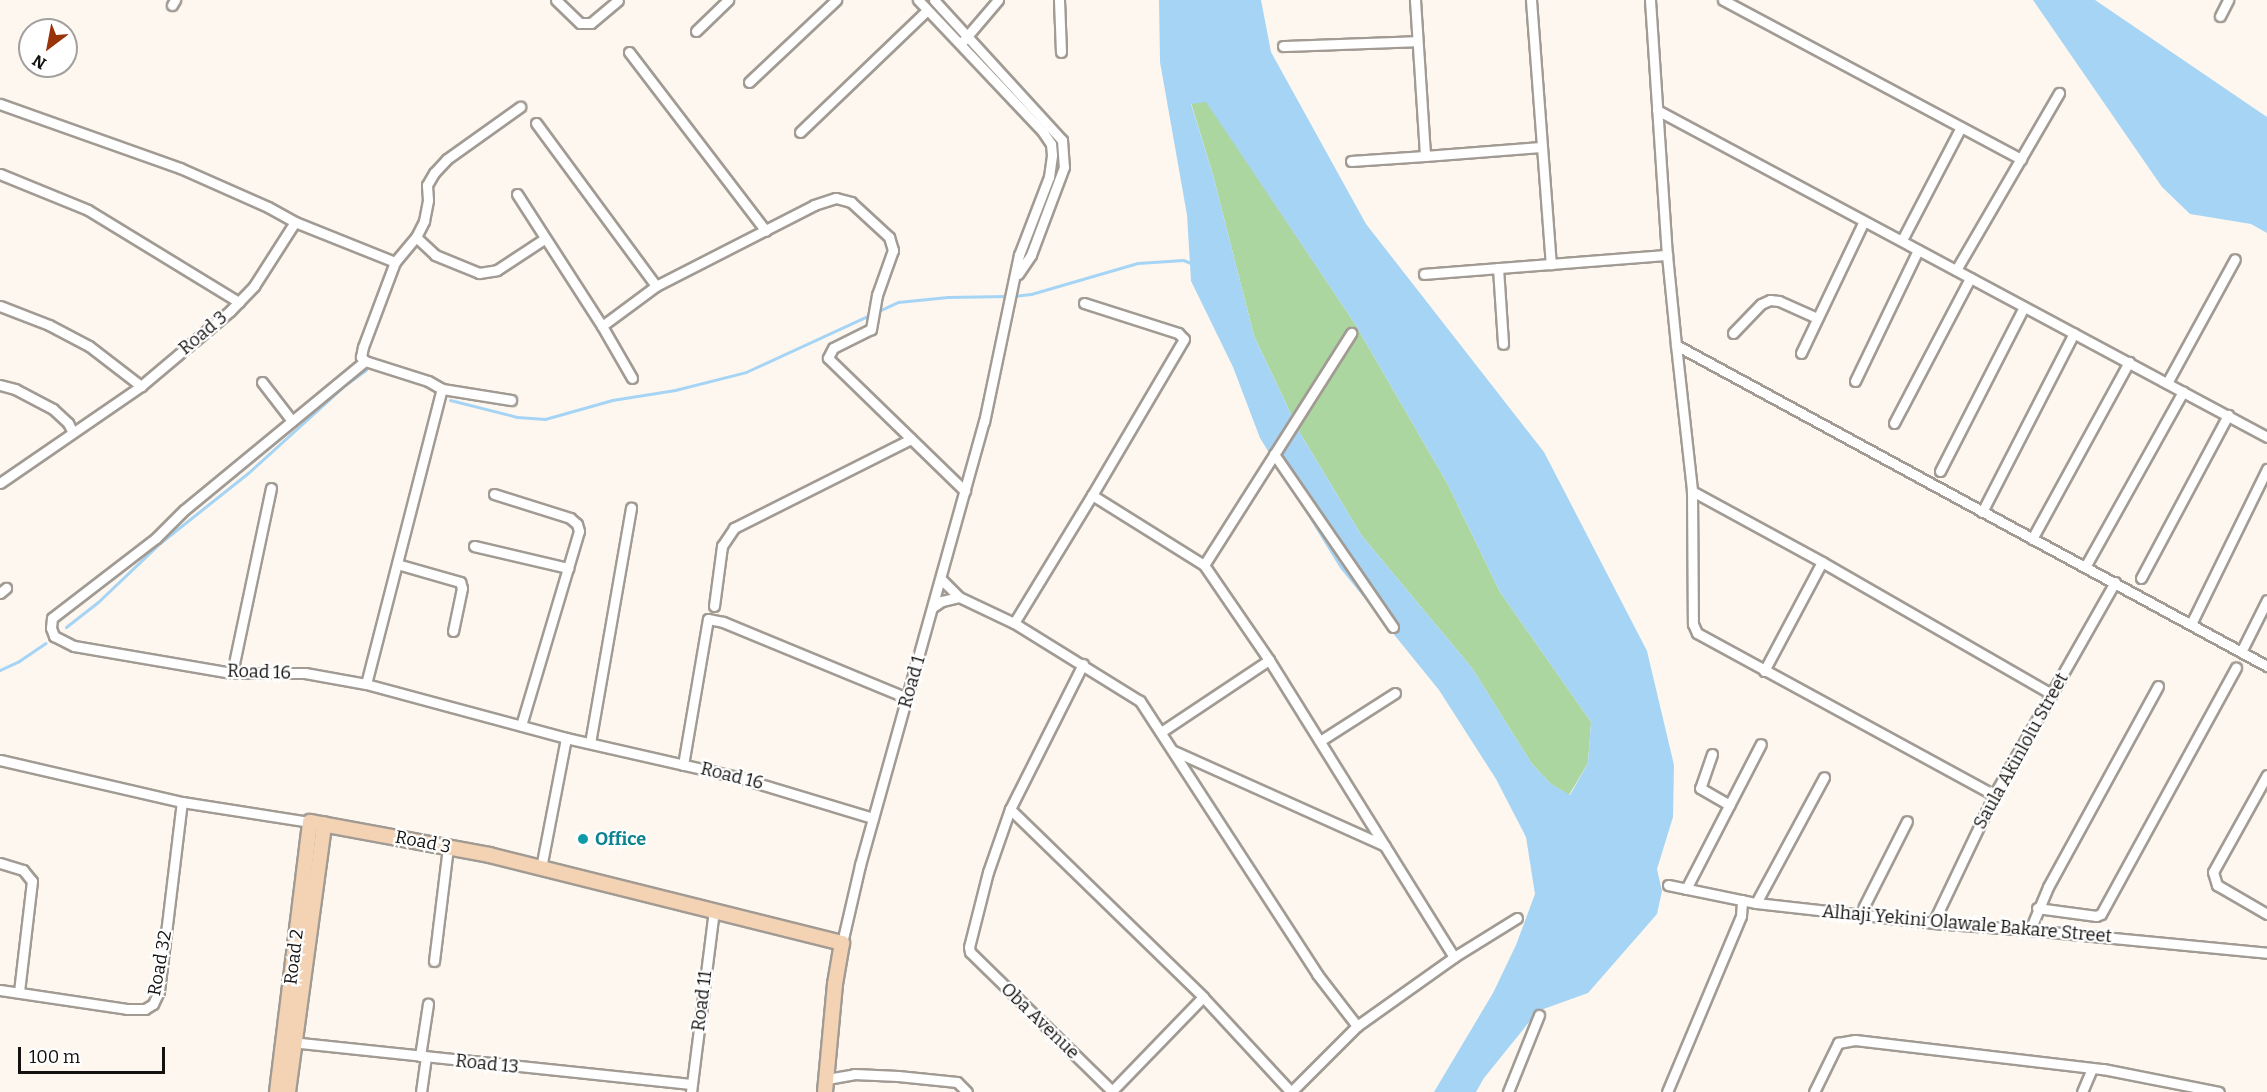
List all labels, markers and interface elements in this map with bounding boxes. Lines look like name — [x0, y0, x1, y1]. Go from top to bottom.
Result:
north arrow — [18, 18, 78, 78]
text: N — [29, 51, 50, 73]
street label: Road 3 — [175, 307, 231, 359]
street label: Road 1 — [894, 653, 930, 711]
street label: Road 16 — [227, 660, 291, 684]
street label: Saula Akinlolu Street — [1969, 669, 2073, 833]
street label: Road 16 — [698, 758, 766, 794]
street label: Road 3 — [393, 826, 453, 858]
place label: Office — [595, 828, 646, 850]
marker: Office — [576, 832, 590, 846]
street label: Alhaji Yekini Olawale Bakare Street — [1821, 901, 2113, 947]
street label: Road 2 — [280, 928, 308, 986]
street label: Road 32 — [144, 929, 176, 997]
street label: Road 11 — [688, 970, 716, 1032]
street label: Oba Avenue — [996, 978, 1084, 1064]
scale bar — [21, 1035, 168, 1073]
text: 100 m — [29, 1046, 80, 1068]
street label: Road 13 — [454, 1050, 520, 1078]

